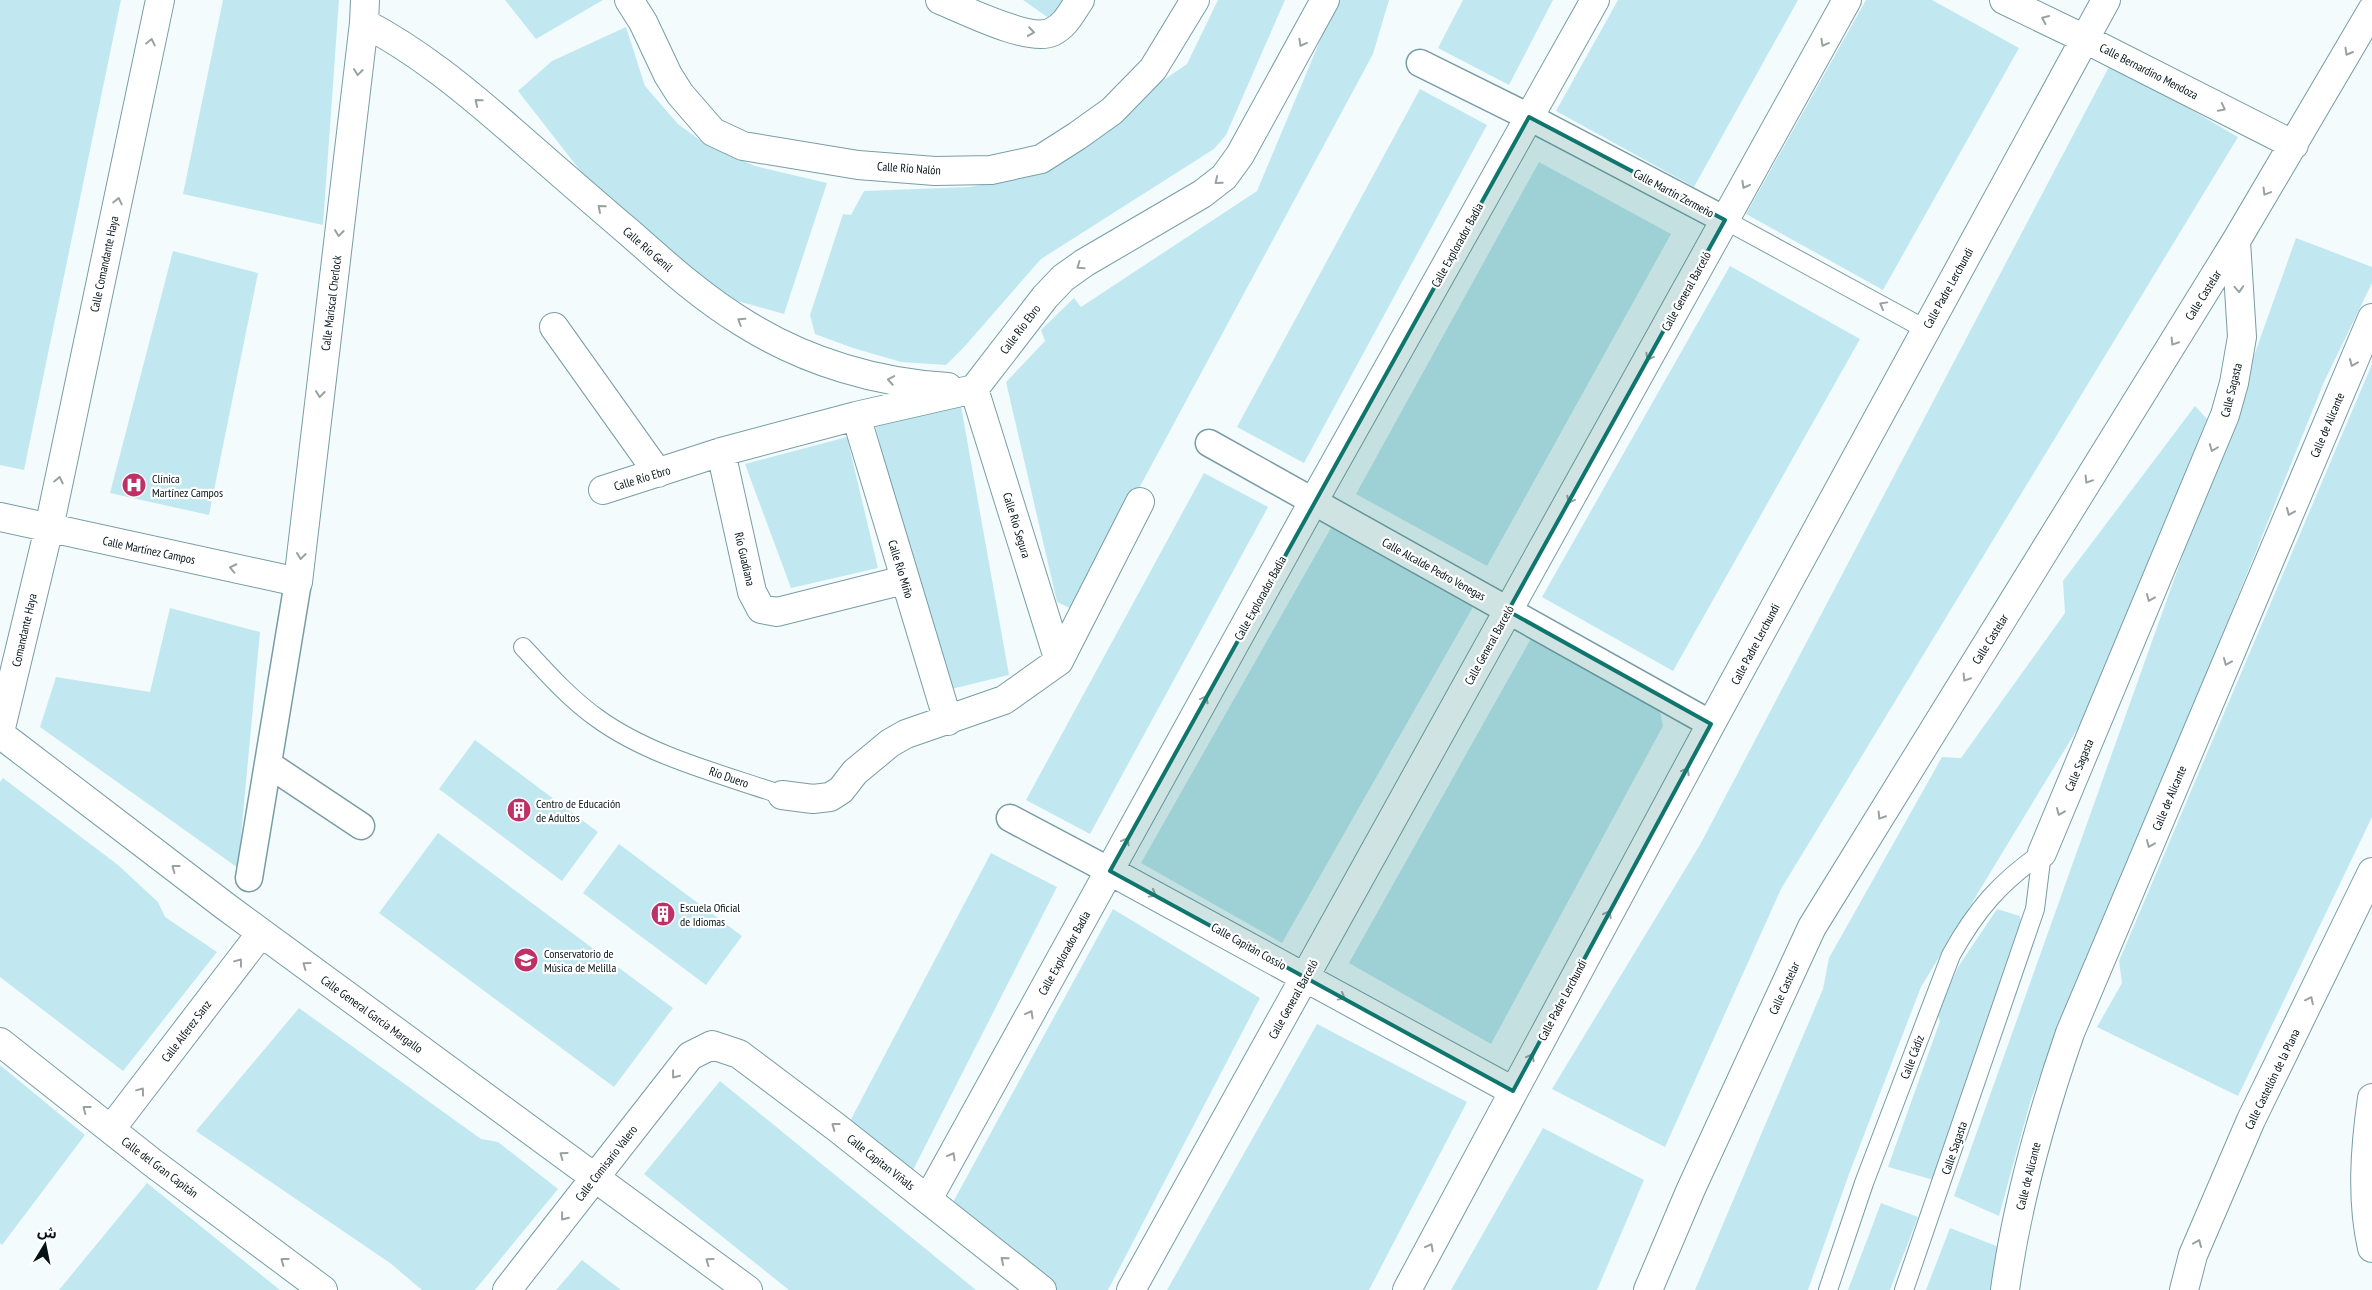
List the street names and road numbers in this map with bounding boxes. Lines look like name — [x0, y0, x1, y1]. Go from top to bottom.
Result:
street label: Calle Bernardino Mendoza — [2097, 40, 2201, 102]
street label: Calle Río Nalón — [877, 158, 941, 178]
street label: Calle Martín Zermeño — [1631, 165, 1717, 221]
street label: Calle Explorador Badia — [1428, 200, 1486, 290]
street label: Calle Comandante Haya — [86, 214, 122, 313]
street label: Calle Río Genil — [620, 223, 676, 275]
street label: Calle Padre Lerchundi — [1920, 245, 1976, 331]
street label: Calle General Barceló — [1658, 249, 1714, 333]
street label: Calle Mariscal Cherlock — [318, 254, 344, 352]
street label: Calle Castelar — [2182, 266, 2225, 323]
street label: Calle Río Ebro — [997, 301, 1043, 357]
street label: Calle Sagasta — [2217, 361, 2245, 419]
street label: Calle de Alicante — [2307, 390, 2347, 460]
street label: Calle Río Ebro — [612, 462, 672, 494]
street label: Calle Río Segura — [1000, 490, 1034, 560]
street label: Río Guadiana — [732, 531, 759, 588]
street label: Calle Martínez Campos — [101, 533, 197, 567]
street label: Calle Alcalde Pedro Venegas — [1380, 534, 1488, 604]
street label: Calle Río Miño — [885, 538, 917, 600]
street label: Calle Explorador Badia — [1231, 553, 1289, 643]
street label: Comandante Haya — [8, 592, 40, 668]
street label: Calle Padre Lerchundi — [1727, 601, 1783, 687]
street label: Calle General Barceló — [1461, 603, 1517, 687]
street label: Calle Castelar — [1969, 610, 2012, 667]
street label: Calle Sagasta — [2061, 736, 2097, 793]
street label: Río Duero — [707, 763, 751, 791]
street label: Calle de Alicante — [2149, 763, 2189, 833]
street label: Calle Explorador Badia — [1035, 908, 1093, 998]
street label: Calle Capitán Cossio — [1209, 919, 1289, 973]
street label: Calle General Barceló — [1265, 957, 1321, 1041]
street label: Calle Padre Lerchundi — [1534, 957, 1590, 1043]
street label: Calle Castelar — [1765, 959, 1803, 1017]
street label: Calle General García Margallo — [318, 972, 426, 1056]
street label: Calle Alferez Sanz — [158, 997, 214, 1065]
street label: Calle Castellón de la Plana — [2241, 1026, 2303, 1132]
street label: Calle Cádiz — [1897, 1033, 1927, 1081]
street label: Calle Sagasta — [1938, 1119, 1970, 1177]
street label: Calle Comisario Valero — [572, 1122, 640, 1204]
street label: Calle Capitan Viñals — [844, 1131, 918, 1193]
street label: Calle del Gran Capitán — [119, 1133, 201, 1201]
street label: Calle de Alicante — [2012, 1141, 2044, 1211]

